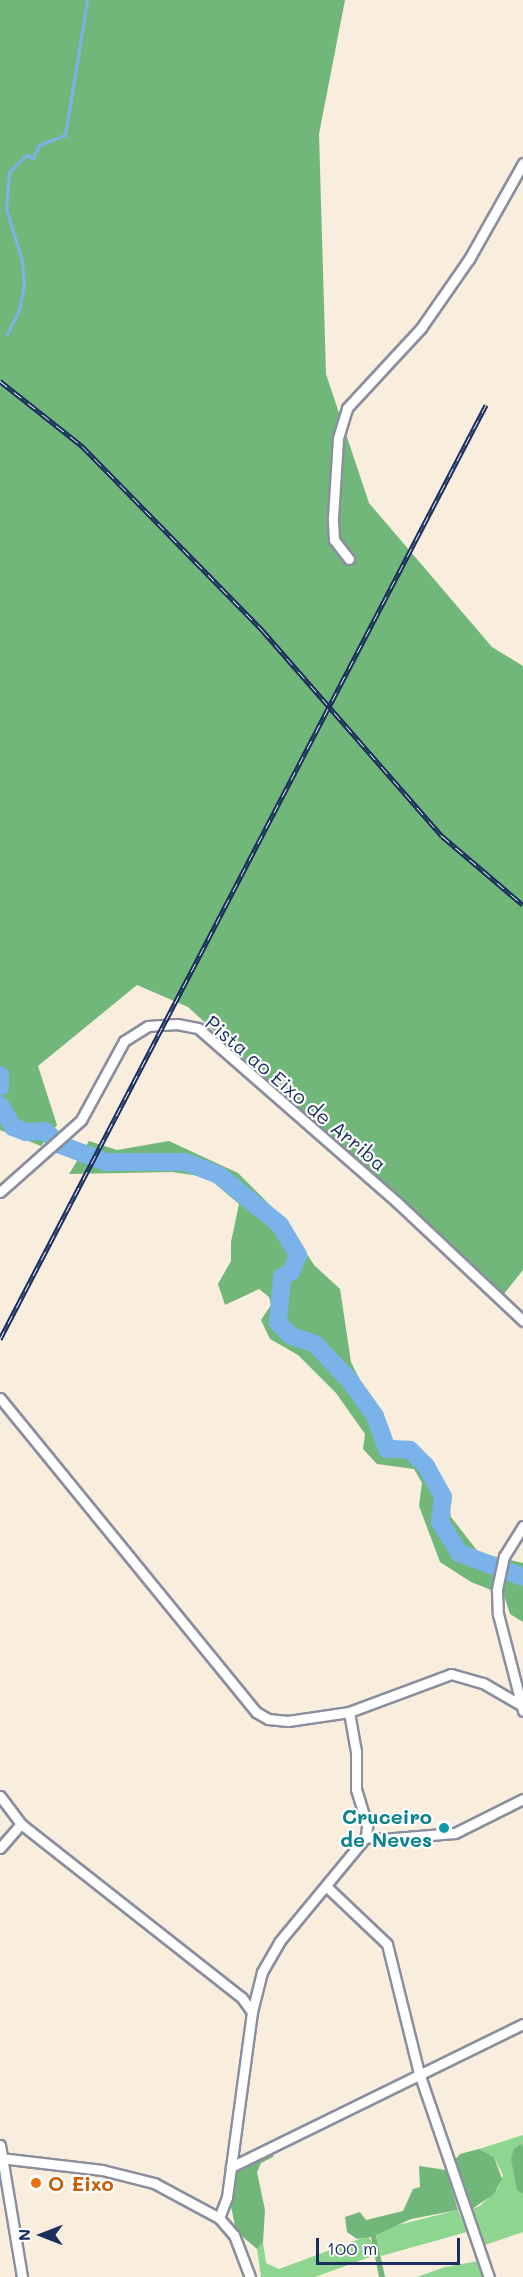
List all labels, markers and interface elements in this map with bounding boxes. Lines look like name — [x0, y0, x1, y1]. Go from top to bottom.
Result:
street label: Pista ao Eixo de Arriba — [201, 1010, 391, 1176]
place label: Cruceiro de Neves — [340, 1804, 432, 1851]
marker: Cruceiro de Neves — [437, 1821, 451, 1835]
place label: O Eixo — [48, 2171, 114, 2195]
marker: O Eixo — [29, 2176, 43, 2190]
north arrow — [12, 2205, 72, 2265]
scale bar — [319, 2226, 463, 2264]
text: N — [13, 2229, 34, 2241]
text: 100 m — [327, 2236, 377, 2260]

